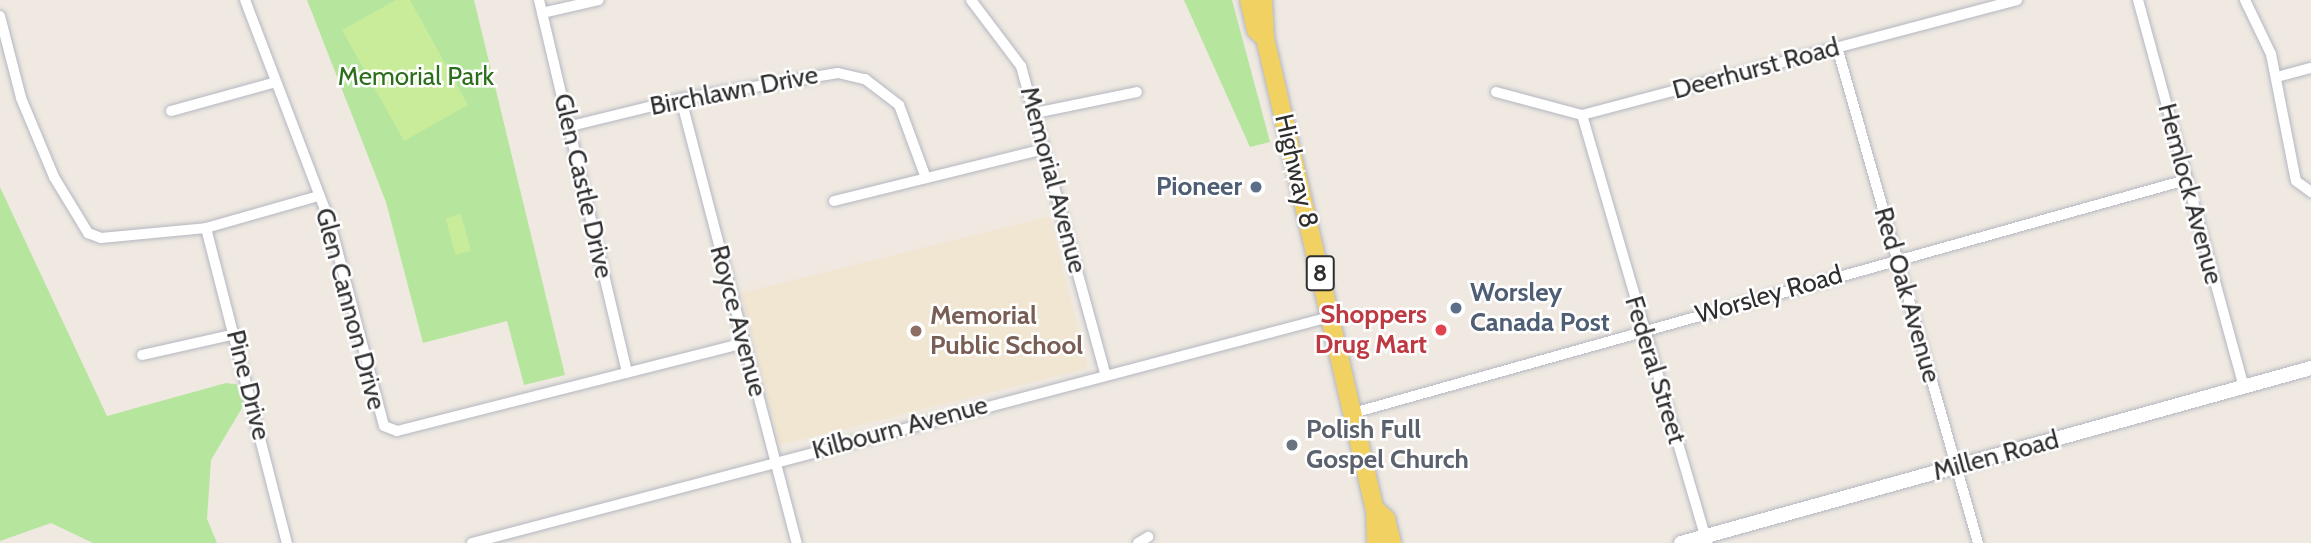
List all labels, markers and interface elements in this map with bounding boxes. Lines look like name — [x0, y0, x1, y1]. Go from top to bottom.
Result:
street label: Deerhurst Road — [1669, 32, 1843, 106]
street label: Birchlawn Drive — [647, 59, 821, 123]
park label: Memorial Park — [338, 61, 494, 93]
street label: Memorial Avenue — [1013, 83, 1093, 277]
street label: Glen Castle Drive — [547, 91, 619, 281]
street label: Hemlock Avenue — [2151, 100, 2229, 288]
street label: Highway 8 — [1268, 111, 1324, 231]
place label: Pioneer — [1156, 171, 1242, 203]
marker: Pioneer — [1248, 179, 1264, 195]
street label: Red Oak Avenue — [1867, 204, 1947, 386]
street label: Glen Cannon Drive — [308, 205, 392, 413]
street label: Royce Avenue — [703, 242, 773, 400]
road number: 8 — [1304, 252, 1336, 294]
street label: Worsley Road — [1692, 259, 1846, 331]
place label: Worsley Canada Post — [1470, 277, 1610, 338]
street label: Federal Street — [1618, 292, 1692, 448]
place label: Shoppers Drug Mart — [1315, 299, 1427, 360]
place label: Memorial Public School — [930, 300, 1083, 362]
marker: Worsley Canada Post — [1448, 300, 1464, 316]
marker: Shoppers Drug Mart — [1433, 322, 1449, 338]
marker: Memorial Public School — [908, 323, 924, 339]
street label: Pine Drive — [219, 327, 277, 443]
street label: Kilbourn Avenue — [809, 390, 991, 466]
place label: Polish Full Gospel Church — [1306, 414, 1469, 476]
street label: Millen Road — [1930, 424, 2062, 488]
marker: Polish Full Gospel Church — [1284, 437, 1300, 453]

